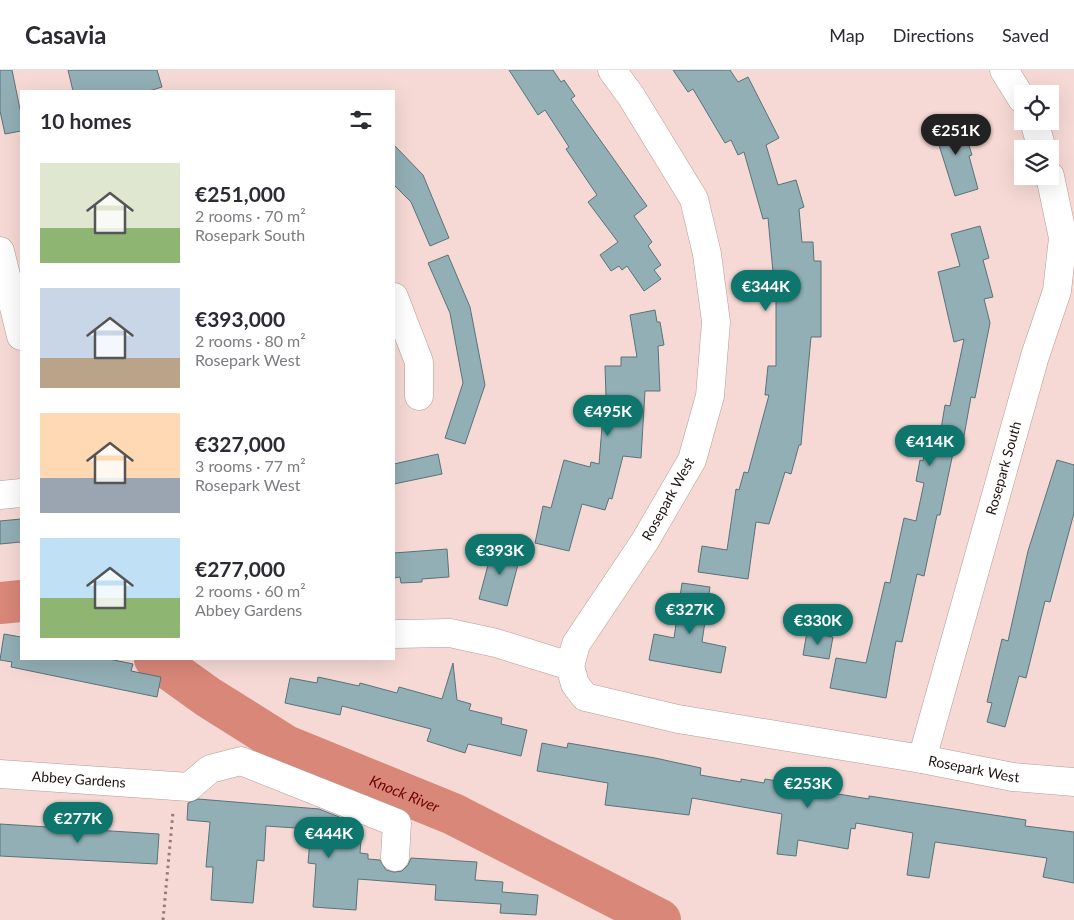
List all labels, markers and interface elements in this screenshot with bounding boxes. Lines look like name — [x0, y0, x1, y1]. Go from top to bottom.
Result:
text: Casavia — [25, 20, 106, 49]
text: Map — [829, 24, 865, 46]
text: Directions — [893, 24, 974, 46]
text: Saved — [1002, 24, 1049, 46]
map controls — [1014, 85, 1059, 185]
button: locate — [1014, 85, 1059, 130]
icon: filters — [347, 106, 375, 134]
text: 10 homes — [40, 108, 131, 133]
pin: €251K — [921, 114, 991, 156]
text: €251K — [932, 120, 980, 139]
button: layers — [1014, 140, 1059, 185]
text: €251,000 — [195, 181, 285, 206]
icon: home — [80, 183, 140, 243]
text: 2 rooms · 70 m² — [195, 206, 306, 225]
text: Rosepark South — [195, 225, 305, 244]
pin: €344K — [731, 270, 801, 312]
text: €344K — [742, 276, 790, 295]
text: €393,000 — [195, 306, 285, 331]
icon: home — [80, 308, 140, 368]
text: 2 rooms · 80 m² — [195, 331, 306, 350]
text: Rosepark West — [195, 350, 300, 369]
pin: €495K — [573, 394, 643, 437]
text: €495K — [584, 401, 632, 420]
street label: Rosepark South — [982, 419, 1024, 517]
pin: €414K — [895, 424, 965, 467]
text: €327,000 — [195, 431, 285, 456]
text: €414K — [906, 431, 954, 450]
icon: home — [80, 433, 140, 493]
street label: Rosepark West — [638, 454, 697, 543]
text: 3 rooms · 77 m² — [195, 456, 306, 475]
text: Rosepark West — [195, 475, 300, 494]
pin: €393K — [465, 534, 535, 576]
text: €393K — [476, 540, 524, 559]
text: €277,000 — [195, 556, 285, 581]
icon: home — [80, 558, 140, 618]
text: 2 rooms · 60 m² — [195, 581, 306, 600]
pin: €327K — [655, 592, 725, 635]
text: €327K — [666, 599, 714, 618]
text: Abbey Gardens — [195, 600, 302, 619]
pin: €330K — [783, 604, 853, 646]
text: €330K — [794, 610, 842, 629]
street label: Rosepark West — [927, 751, 1020, 785]
pin: €253K — [773, 766, 843, 809]
street label: Abbey Gardens — [31, 767, 126, 791]
water label: Knock River — [367, 771, 443, 816]
text: €253K — [784, 773, 832, 792]
pin: €277K — [43, 802, 113, 844]
text: €277K — [54, 808, 102, 827]
pin: €444K — [294, 816, 364, 859]
text: €444K — [305, 823, 353, 842]

